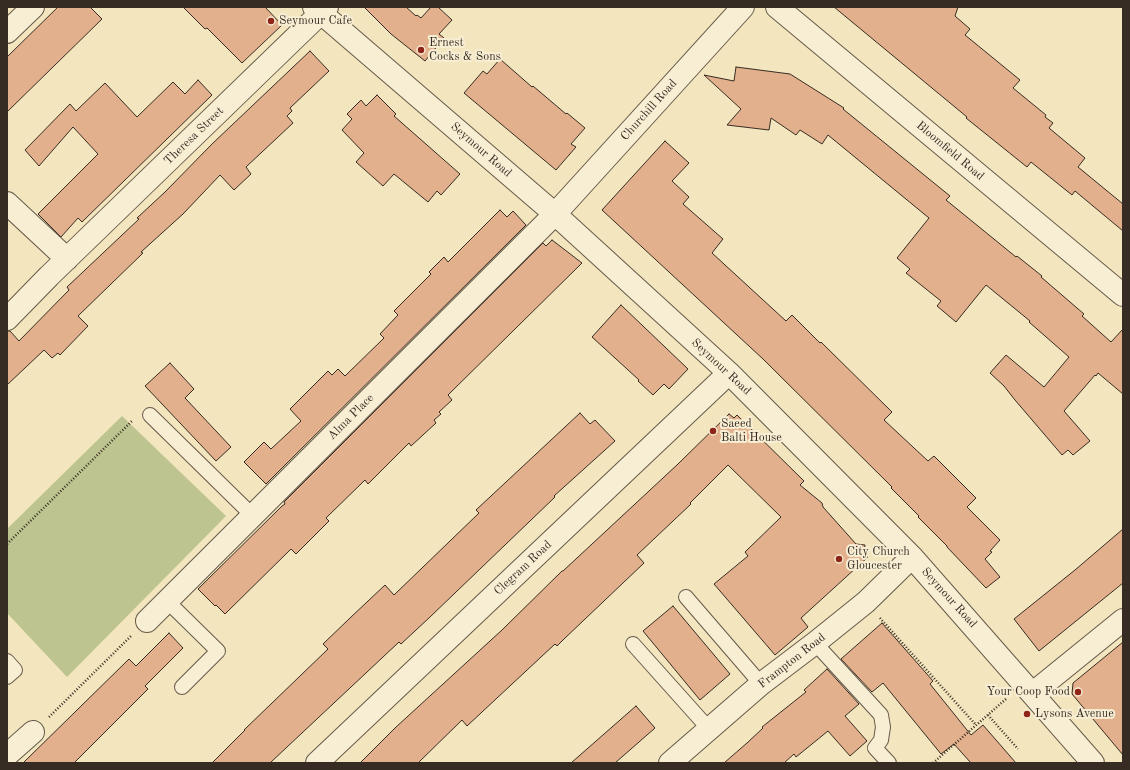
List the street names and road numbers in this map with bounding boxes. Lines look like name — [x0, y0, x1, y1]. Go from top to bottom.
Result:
street label: Churchill Road — [618, 76, 680, 144]
street label: Theresa Street — [161, 104, 227, 168]
street label: Bloomfield Road — [913, 118, 987, 184]
street label: Seymour Road — [448, 120, 514, 180]
street label: Seymour Road — [688, 336, 754, 398]
street label: Alma Place — [325, 391, 377, 443]
street label: Clegram Road — [491, 538, 555, 598]
street label: Seymour Road — [918, 565, 980, 631]
street label: Frampton Road — [755, 630, 829, 692]

